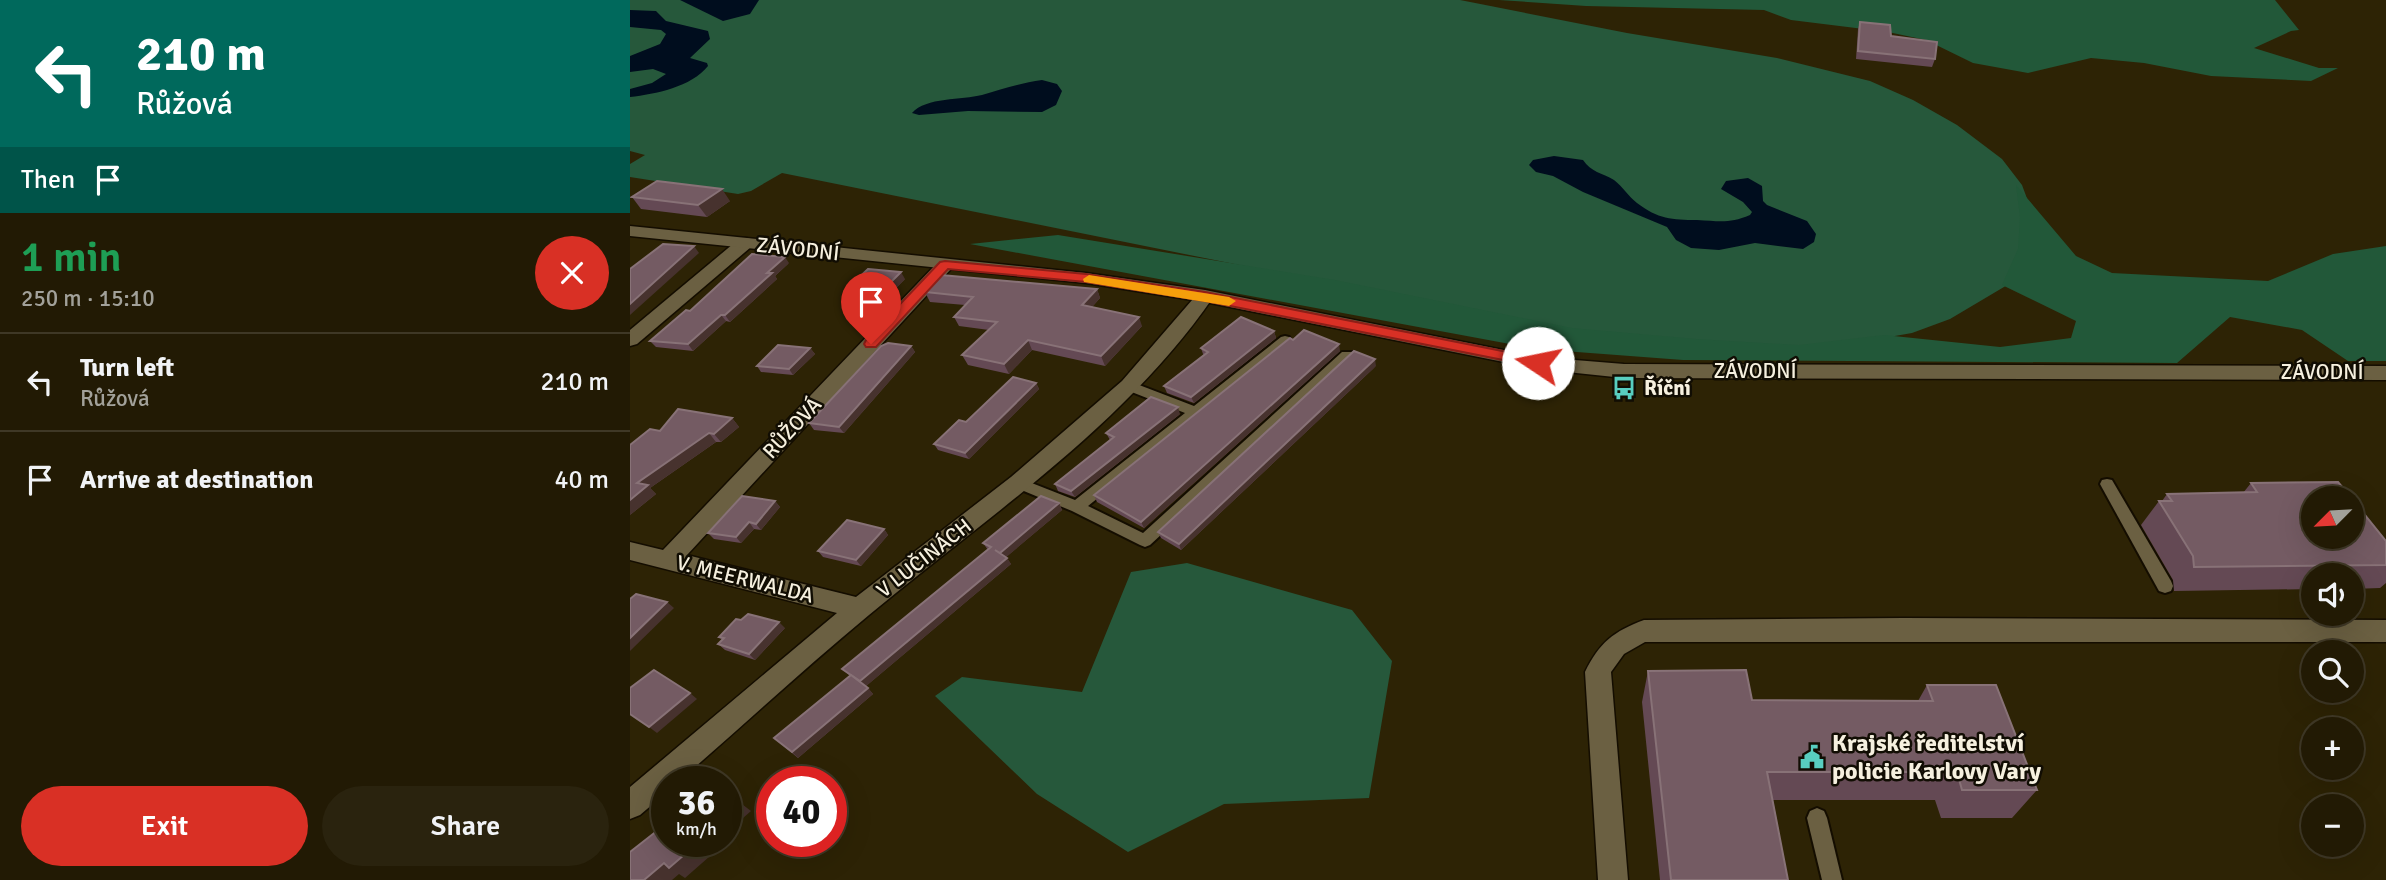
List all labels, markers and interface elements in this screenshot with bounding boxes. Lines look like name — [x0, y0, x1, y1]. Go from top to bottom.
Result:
text: 210 m — [136, 24, 266, 84]
icon: left — [21, 28, 112, 119]
text: Růžová — [136, 84, 233, 123]
icon: arrive — [89, 161, 127, 199]
text: Then — [21, 164, 75, 196]
text: 1 min — [21, 232, 122, 283]
street label: ZÁVODNÍ — [755, 232, 842, 266]
button: close — [535, 236, 609, 310]
pin — [841, 272, 901, 344]
icon: arrive — [852, 283, 890, 321]
text: 250 m · 15:10 — [21, 284, 155, 313]
position arrow — [1501, 326, 1575, 400]
text: Turn left — [80, 352, 174, 384]
street label: ZÁVODNÍ — [1713, 358, 1797, 384]
street label: ZÁVODNÍ — [2280, 359, 2364, 385]
icon: left — [21, 363, 59, 401]
text: 210 m — [540, 366, 609, 398]
bus stop icon: Říční — [1610, 374, 1638, 402]
place label: Říční — [1644, 375, 1692, 401]
text: Růžová — [80, 384, 150, 413]
street label: RŮŽOVÁ — [756, 391, 827, 464]
icon: arrive — [21, 461, 59, 499]
text: Arrive at destination — [80, 464, 313, 496]
text: 40 m — [554, 464, 609, 496]
north arrow — [2301, 486, 2364, 550]
map controls — [2301, 486, 2364, 857]
street label: V LUČINÁCH — [871, 513, 977, 603]
street label: V. MEERWALDA — [674, 549, 816, 609]
button: sound — [2301, 563, 2364, 626]
button: search — [2301, 640, 2364, 703]
button: + — [2301, 717, 2364, 780]
place label: Krajské ředitelství policie Karlovy Vary — [1832, 728, 2041, 786]
public building icon: Krajské ředitelství policie Karlovy Vary — [1798, 743, 1826, 771]
speed limit sign: 40 — [756, 766, 847, 857]
text: 36 — [678, 781, 715, 824]
button: Exit — [21, 786, 308, 866]
button: Share — [322, 786, 609, 866]
button: − — [2301, 794, 2364, 857]
text: km/h — [676, 818, 717, 840]

